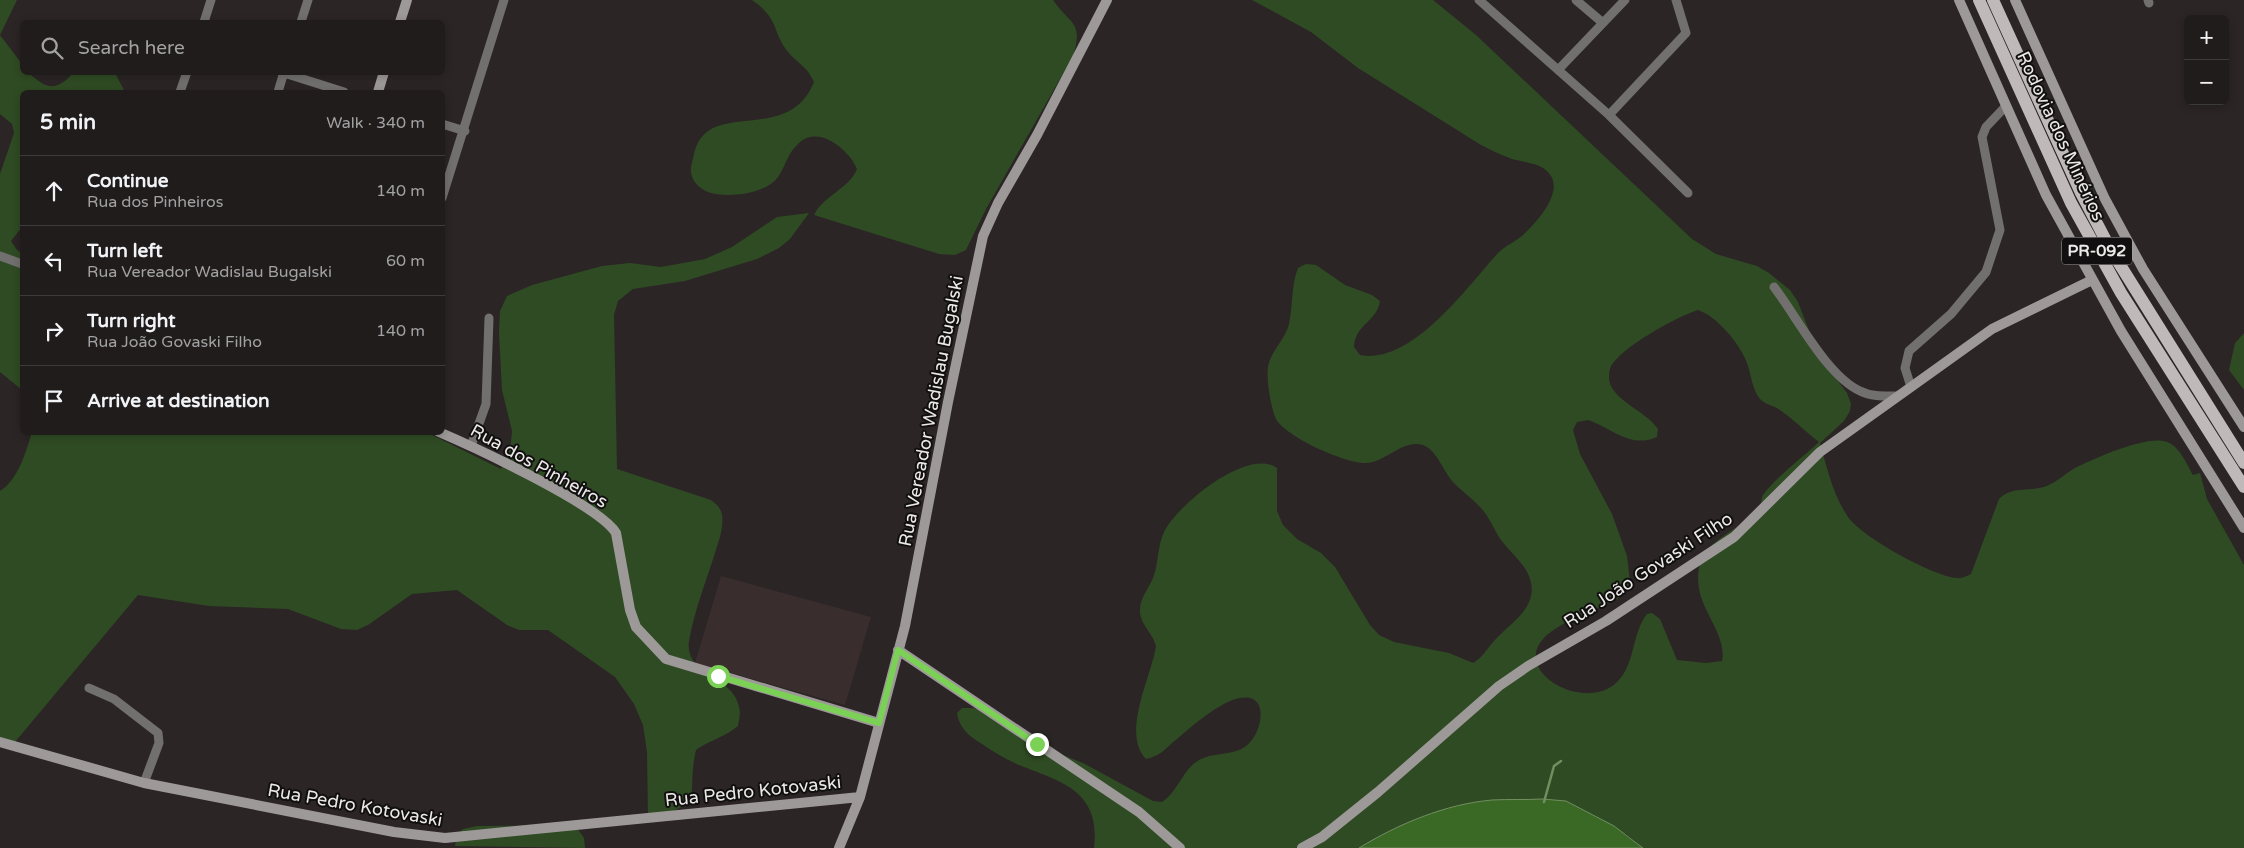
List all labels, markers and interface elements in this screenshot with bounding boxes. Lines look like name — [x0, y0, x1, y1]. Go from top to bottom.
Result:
map controls — [2184, 15, 2229, 105]
button: + — [2184, 15, 2229, 60]
search box — [20, 20, 445, 75]
icon: search — [38, 34, 66, 62]
text: Search here — [78, 37, 185, 59]
street label: Rodovia dos Minérios — [2012, 48, 2110, 224]
button: − — [2184, 60, 2229, 105]
text: 5 min — [40, 110, 96, 135]
text: Walk · 340 m — [326, 113, 425, 133]
text: Continue — [87, 170, 169, 192]
icon: ahead — [40, 177, 68, 205]
text: 140 m — [376, 181, 425, 201]
text: Rua dos Pinheiros — [87, 192, 223, 212]
road number: PR-092 — [2062, 238, 2132, 264]
text: Turn left — [87, 240, 163, 262]
icon: left — [40, 247, 68, 275]
text: 60 m — [386, 251, 425, 271]
text: Rua Vereador Wadislau Bugalski — [87, 262, 332, 282]
street label: Rua Vereador Wadislau Bugalski — [894, 274, 968, 548]
text: Turn right — [87, 310, 175, 332]
icon: right — [40, 317, 68, 345]
text: 140 m — [376, 321, 425, 341]
text: Rua João Govaski Filho — [87, 332, 262, 352]
icon: arrive — [40, 387, 68, 415]
text: Arrive at destination — [87, 390, 270, 412]
street label: Rua dos Pinheiros — [467, 419, 611, 513]
street label: Rua João Govaski Filho — [1559, 507, 1737, 633]
route start — [707, 665, 730, 688]
route end — [1026, 733, 1049, 756]
street label: Rua Pedro Kotovaski — [664, 771, 842, 811]
street label: Rua Pedro Kotovaski — [266, 779, 444, 831]

